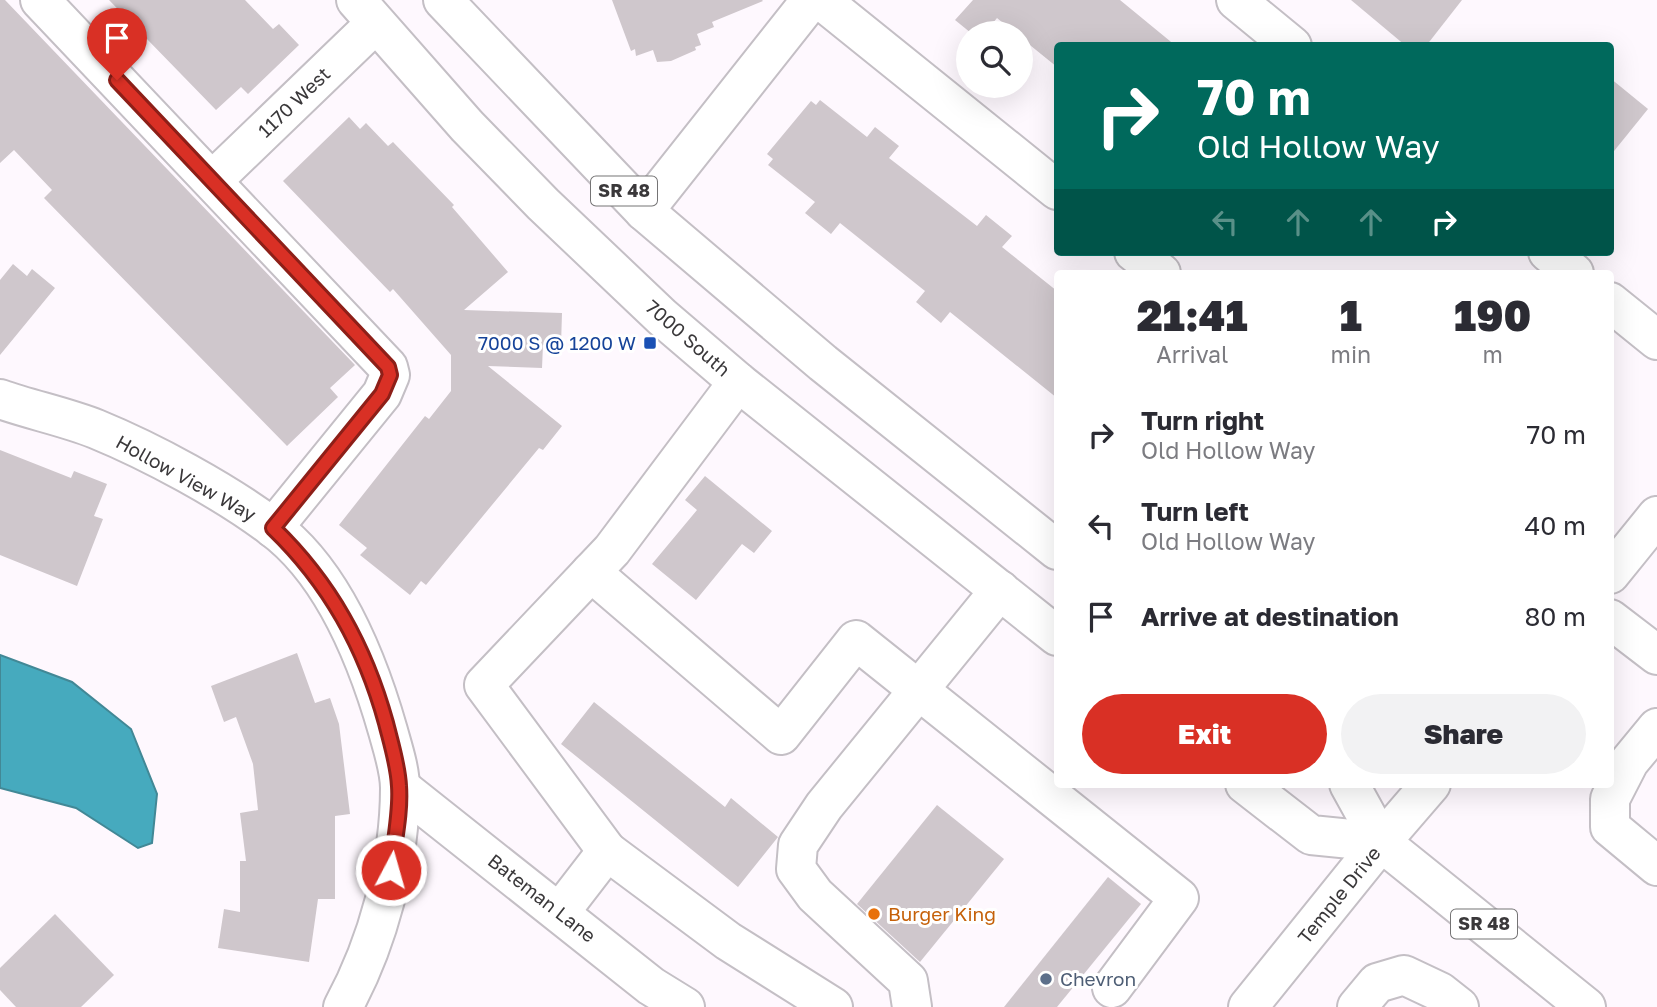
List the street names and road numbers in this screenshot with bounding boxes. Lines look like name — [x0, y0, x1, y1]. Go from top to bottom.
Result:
street label: 1170 West — [253, 62, 334, 142]
road number: SR 48 — [591, 176, 657, 206]
street label: 7000 South — [641, 295, 735, 381]
street label: Hollow View Way — [112, 430, 261, 526]
street label: Temple Drive — [1292, 841, 1385, 948]
street label: Bateman Lane — [484, 848, 601, 947]
road number: SR 48 — [1451, 909, 1517, 939]

